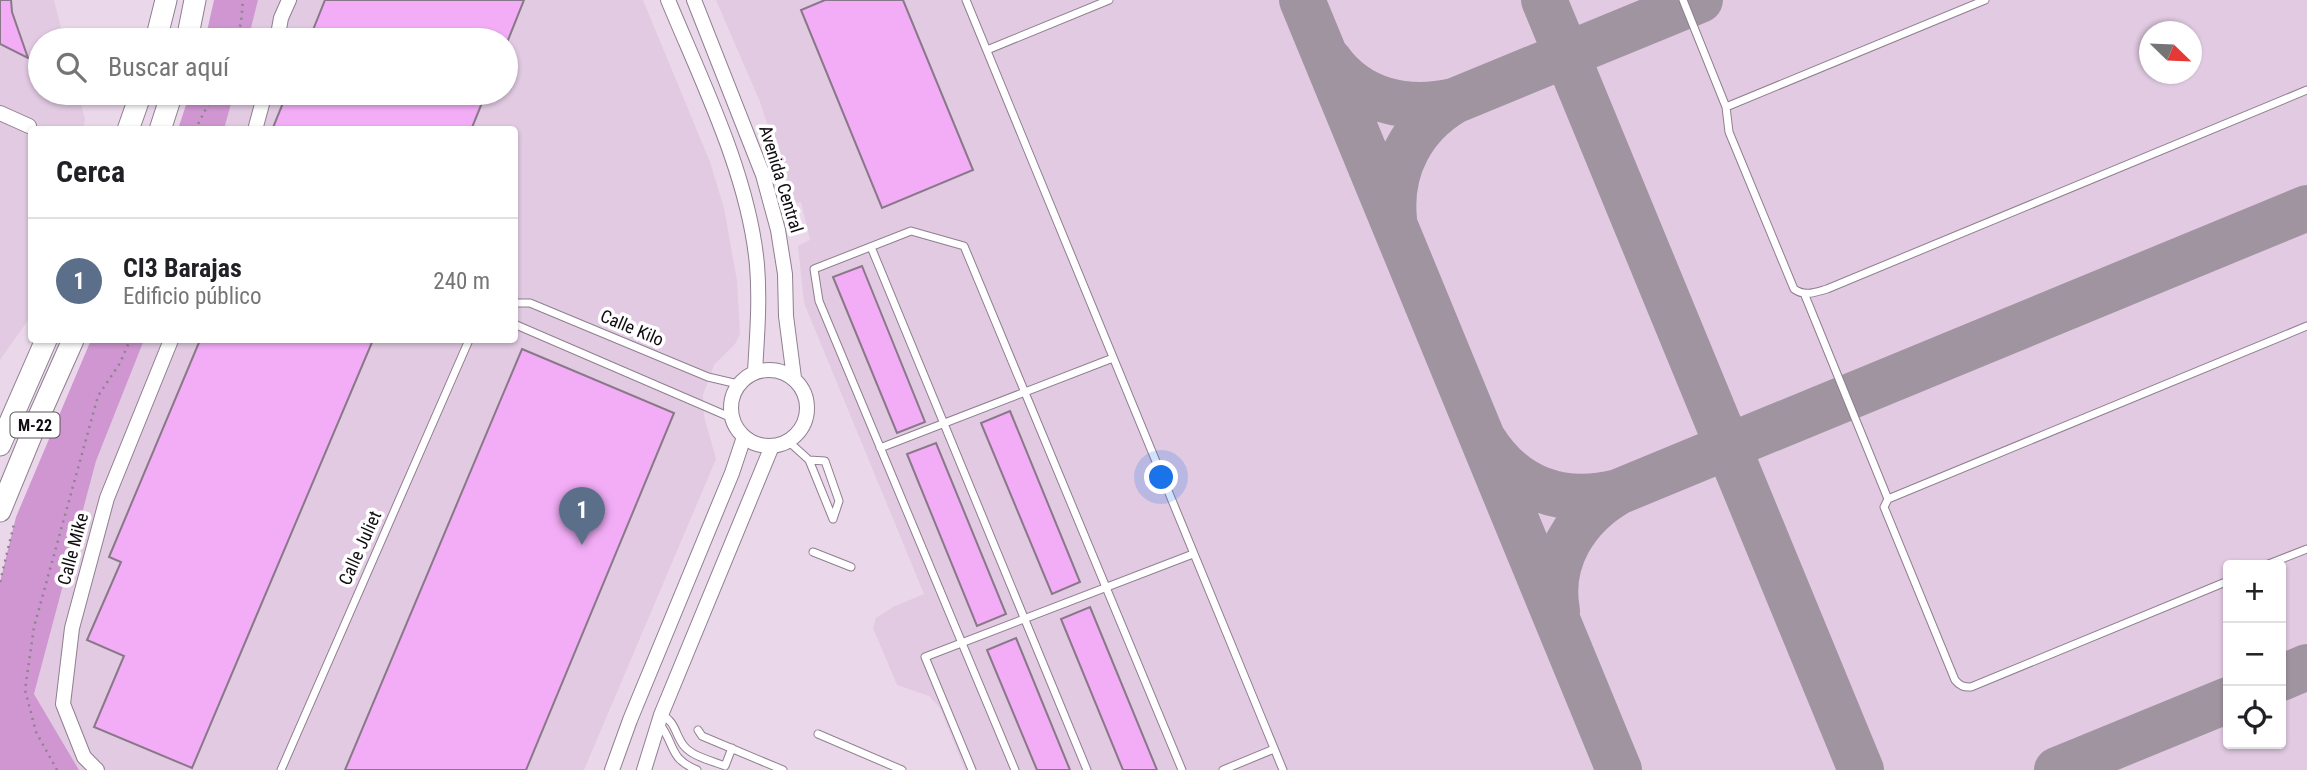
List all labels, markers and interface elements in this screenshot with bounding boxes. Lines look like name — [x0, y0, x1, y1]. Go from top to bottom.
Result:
north arrow — [2139, 21, 2202, 84]
search box — [28, 28, 518, 105]
icon: search — [52, 48, 90, 86]
text: Buscar aquí — [108, 52, 229, 82]
street label: Avenida Central — [755, 123, 808, 235]
text: Cerca — [56, 154, 125, 189]
text: CI3 Barajas — [123, 253, 242, 283]
text: 1 — [73, 268, 85, 295]
text: 240 m — [433, 268, 490, 295]
text: Edificio público — [123, 283, 261, 310]
street label: Calle Kilo — [597, 305, 667, 350]
road number: M-22 — [10, 412, 60, 438]
your location — [1144, 460, 1178, 494]
pin: 1 — [559, 487, 605, 545]
street label: Calle Juliet — [334, 507, 385, 588]
street label: Calle Mike — [53, 511, 92, 587]
map controls — [2223, 560, 2286, 749]
button: + — [2223, 560, 2286, 623]
button: − — [2223, 623, 2286, 686]
button: locate — [2223, 686, 2286, 749]

